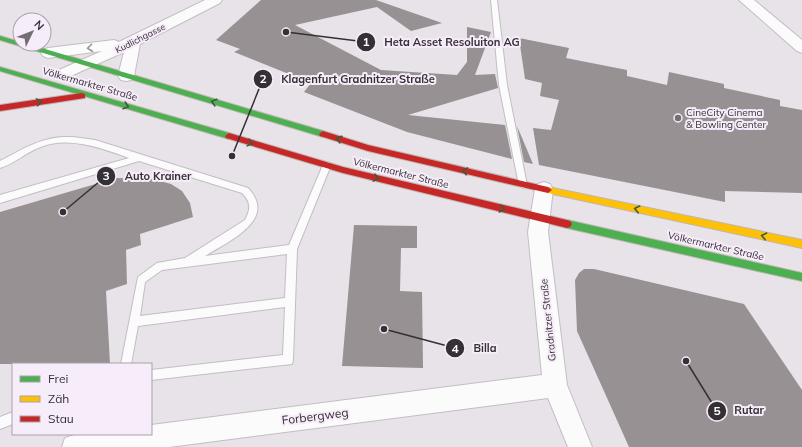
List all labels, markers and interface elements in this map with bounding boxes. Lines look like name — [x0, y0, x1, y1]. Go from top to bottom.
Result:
north arrow — [12, 12, 52, 52]
text: N — [31, 17, 47, 33]
street label: Kudlichgasse — [113, 21, 167, 55]
callout: Heta Asset Resoluiton AG — [356, 31, 528, 54]
text: 1 — [362, 34, 370, 49]
text: Heta Asset Resoluiton AG — [384, 35, 520, 49]
one-way arrow — [87, 43, 93, 52]
street label: Völkermarkter Straße — [41, 64, 139, 104]
callout: Klagenfurt Gradnitzer Straße — [253, 68, 443, 91]
text: 2 — [259, 71, 267, 86]
text: Klagenfurt Gradnitzer Straße — [281, 72, 435, 86]
one-way arrow — [35, 98, 42, 107]
one-way arrow — [211, 98, 218, 107]
one-way arrow — [122, 101, 129, 110]
place label: CineCity Cinema & Bowling Center — [686, 106, 766, 131]
marker: CineCity Cinema & Bowling Center — [673, 113, 683, 123]
one-way arrow — [335, 135, 342, 144]
one-way arrow — [247, 138, 254, 147]
street label: Völkermarkter Straße — [352, 155, 450, 191]
callout: Auto Krainer — [96, 165, 199, 188]
text: 3 — [102, 168, 110, 183]
one-way arrow — [461, 168, 468, 176]
text: Auto Krainer — [125, 169, 192, 183]
one-way arrow — [372, 173, 379, 181]
one-way arrow — [498, 204, 505, 213]
one-way arrow — [634, 205, 640, 214]
street label: Völkermarkter Straße — [667, 229, 765, 263]
one-way arrow — [761, 232, 767, 240]
street label: Gradnitzer Straße — [537, 278, 559, 362]
callout: Billa — [445, 337, 504, 360]
text: 4 — [451, 341, 459, 356]
text: Billa — [473, 341, 497, 355]
legend — [12, 363, 152, 435]
text: Frei — [48, 371, 68, 386]
text: Zäh — [48, 391, 69, 406]
callout: Rutar — [707, 399, 772, 422]
text: 5 — [713, 403, 721, 418]
text: Rutar — [734, 403, 764, 417]
street label: Forbergweg — [281, 404, 349, 428]
text: Stau — [48, 411, 74, 426]

